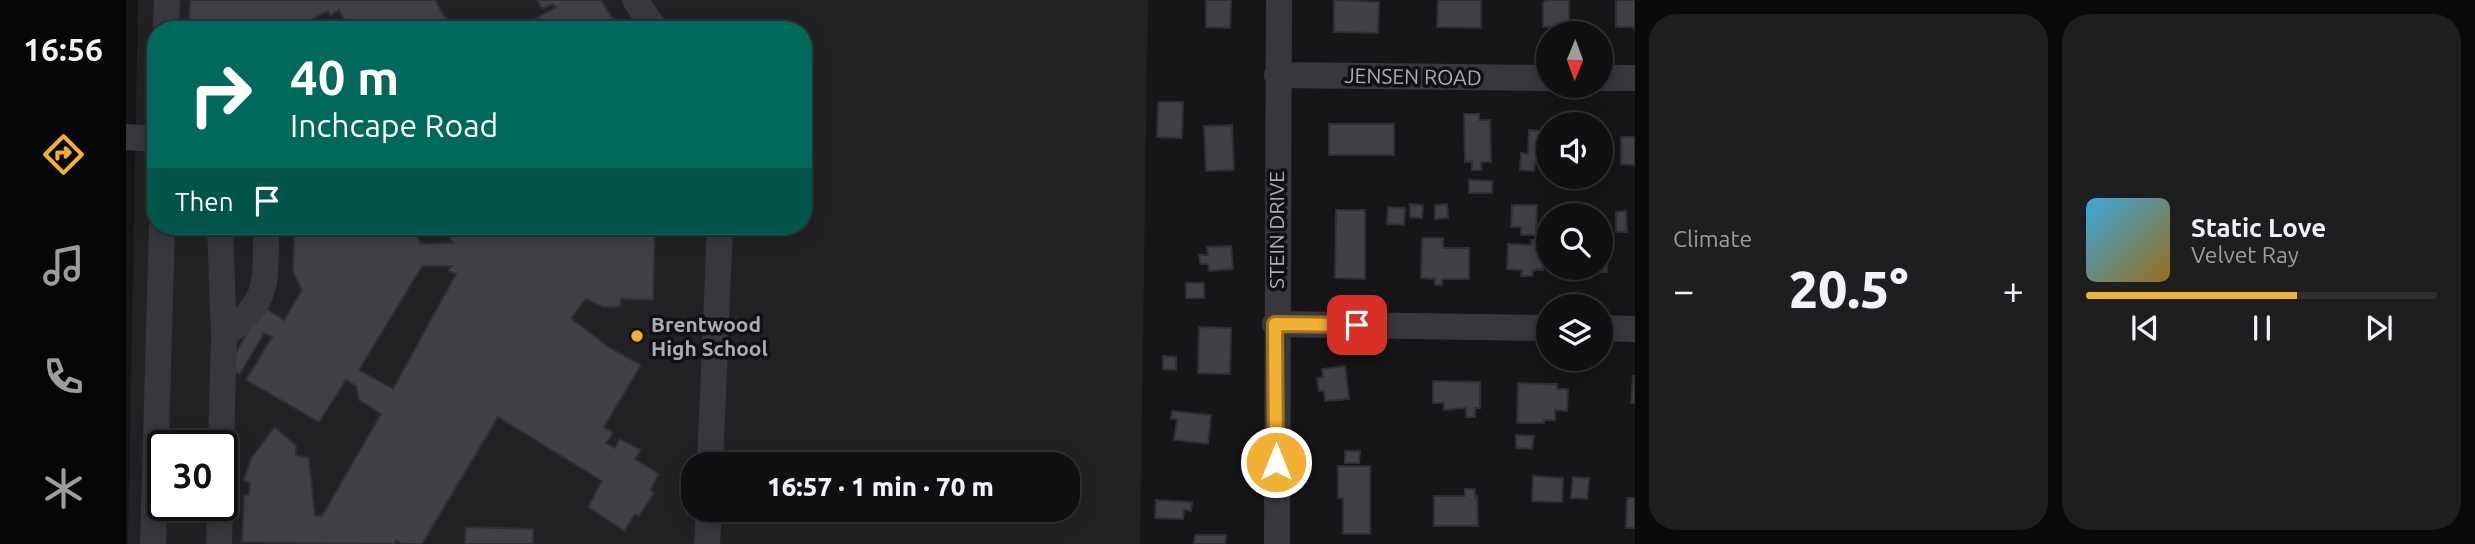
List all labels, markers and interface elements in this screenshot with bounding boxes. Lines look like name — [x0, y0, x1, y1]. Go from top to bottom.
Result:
north arrow — [1536, 21, 1614, 98]
map controls — [1536, 21, 1613, 371]
text: 16:56 — [23, 31, 103, 67]
icon: right — [175, 49, 266, 140]
text: 40 m — [290, 49, 399, 104]
street label: JENSEN ROAD — [1344, 63, 1482, 89]
text: Inchcape Road — [290, 107, 498, 143]
button: sound — [1536, 112, 1613, 189]
icon: directions — [39, 130, 88, 179]
street label: STEIN DRIVE — [1264, 171, 1288, 289]
icon: arrive — [248, 182, 286, 220]
text: Then — [175, 187, 234, 216]
button: search — [1536, 203, 1613, 280]
text: Static Love — [2191, 213, 2326, 242]
text: Climate — [1673, 226, 1752, 251]
icon: music — [39, 241, 88, 290]
text: Velvet Ray — [2191, 242, 2299, 267]
text: 20.5° — [1789, 260, 1908, 318]
text: − — [1673, 269, 1694, 311]
text: + — [2003, 269, 2024, 311]
button: layers — [1536, 294, 1613, 371]
pin — [1327, 295, 1387, 355]
icon: arrive — [1338, 306, 1376, 344]
icon: previous — [2126, 309, 2164, 347]
icon: pause — [2243, 309, 2281, 347]
icon: next — [2360, 309, 2398, 347]
place label: Brentwood High School — [651, 312, 768, 360]
marker: Brentwood High School — [629, 328, 645, 344]
icon: phone — [39, 352, 88, 401]
position arrow — [1239, 425, 1313, 499]
speed limit sign: 30 — [147, 430, 238, 521]
icon: climate — [39, 464, 88, 513]
text: 16:57 · 1 min · 70 m — [767, 472, 994, 501]

